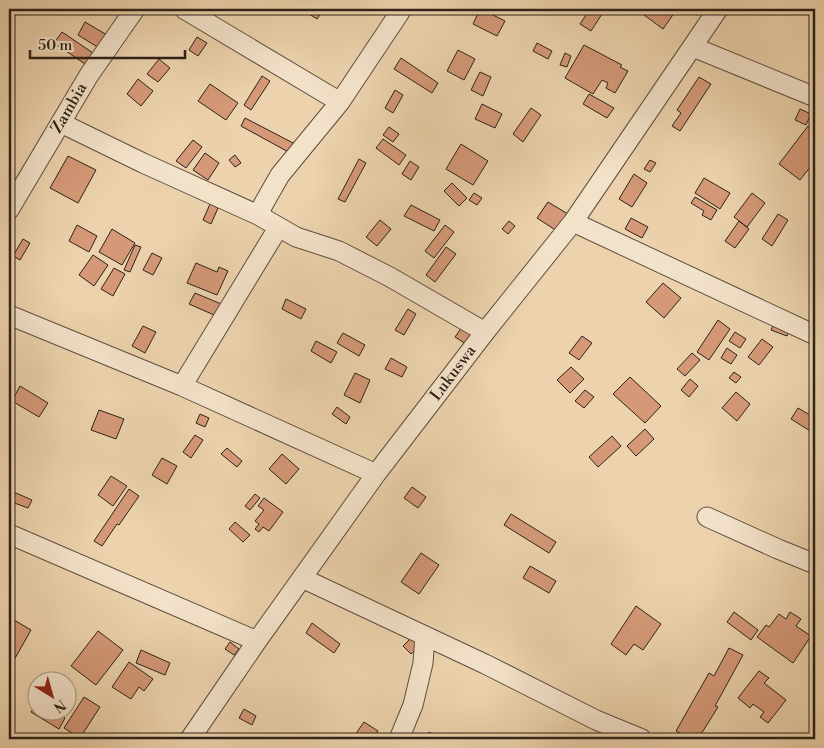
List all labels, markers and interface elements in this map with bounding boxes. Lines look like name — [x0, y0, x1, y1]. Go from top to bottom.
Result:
scale bar — [30, 28, 185, 60]
text: 50 m — [38, 36, 72, 55]
street label: Zambia — [47, 78, 92, 137]
street label: Lukuswa — [426, 341, 481, 405]
north arrow — [28, 670, 78, 720]
text: N — [49, 695, 69, 716]

